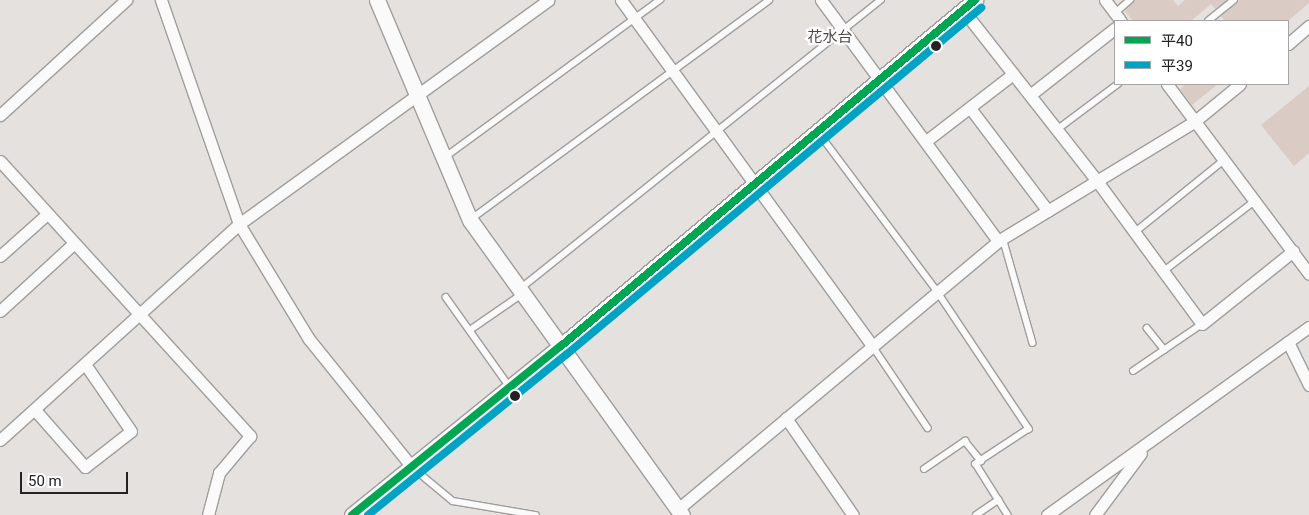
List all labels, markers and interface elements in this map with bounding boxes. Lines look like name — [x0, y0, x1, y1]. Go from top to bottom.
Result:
legend — [1114, 20, 1289, 85]
district label: 花水台 — [808, 29, 852, 47]
text: 平40 — [1161, 32, 1193, 50]
unlabelled marker — [931, 41, 941, 51]
text: 平39 — [1161, 57, 1193, 75]
unlabelled marker — [510, 391, 520, 401]
scale bar — [22, 462, 130, 494]
text: 50 m — [28, 472, 62, 490]

